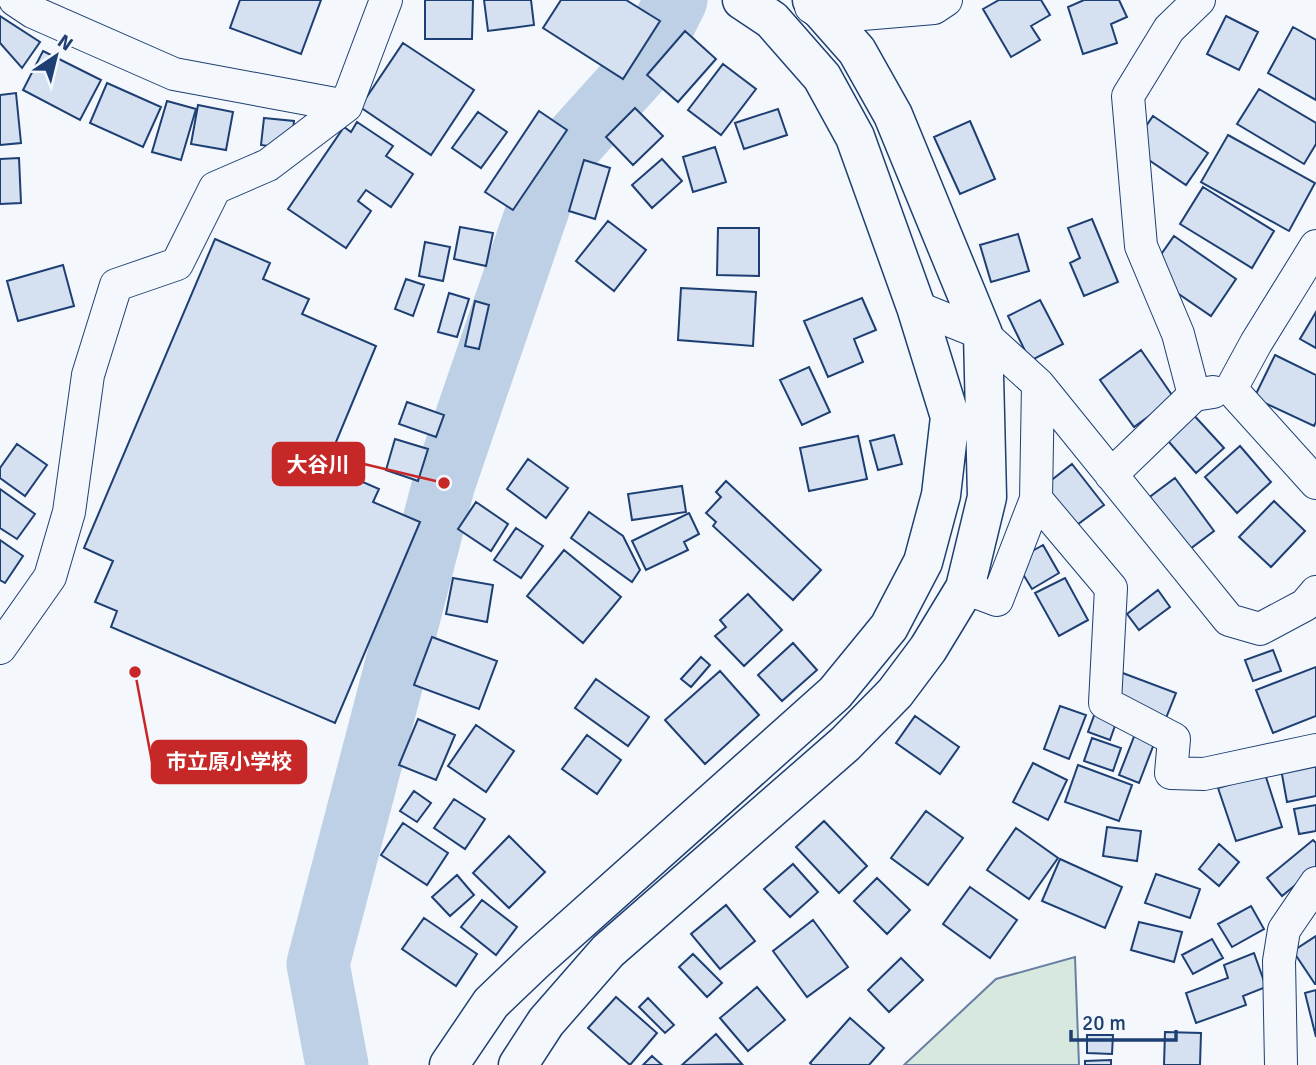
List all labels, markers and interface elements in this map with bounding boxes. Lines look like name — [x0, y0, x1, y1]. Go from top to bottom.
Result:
north arrow — [21, 21, 91, 91]
text: N — [53, 29, 77, 57]
callout: 大谷川 — [273, 443, 364, 485]
text: 大谷川 — [287, 452, 350, 478]
callout: 市立原小学校 — [152, 741, 306, 783]
text: 市立原小学校 — [166, 749, 292, 775]
scale bar — [1071, 998, 1176, 1042]
text: 20 m — [1082, 1010, 1126, 1036]

